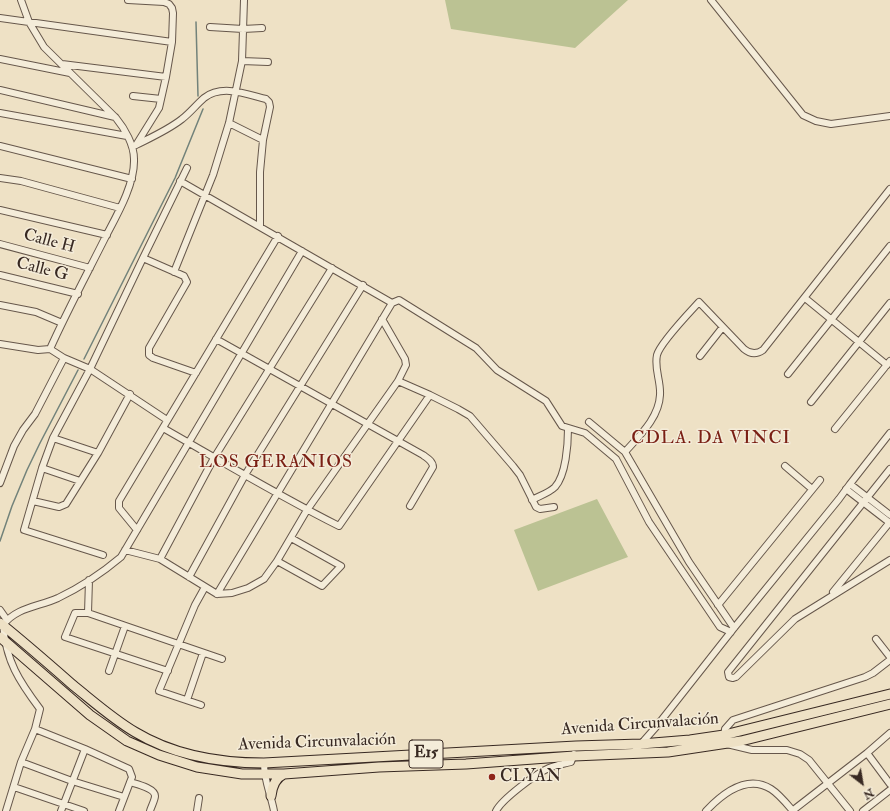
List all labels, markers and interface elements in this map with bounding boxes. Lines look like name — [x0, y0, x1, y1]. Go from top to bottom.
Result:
street label: Calle H — [21, 225, 77, 259]
street label: Calle G — [14, 254, 70, 286]
district label: CDLA. DA VINCI — [631, 428, 791, 450]
district label: LOS GERANIOS — [199, 452, 353, 474]
street label: Avenida Circunvalación — [561, 709, 719, 741]
street label: Avenida Circunvalación — [238, 730, 396, 756]
road number: E15 — [409, 740, 443, 768]
north arrow — [842, 763, 882, 803]
place label: CLYAN — [500, 767, 561, 787]
marker: CLYAN — [487, 772, 497, 782]
text: N — [861, 786, 876, 802]

